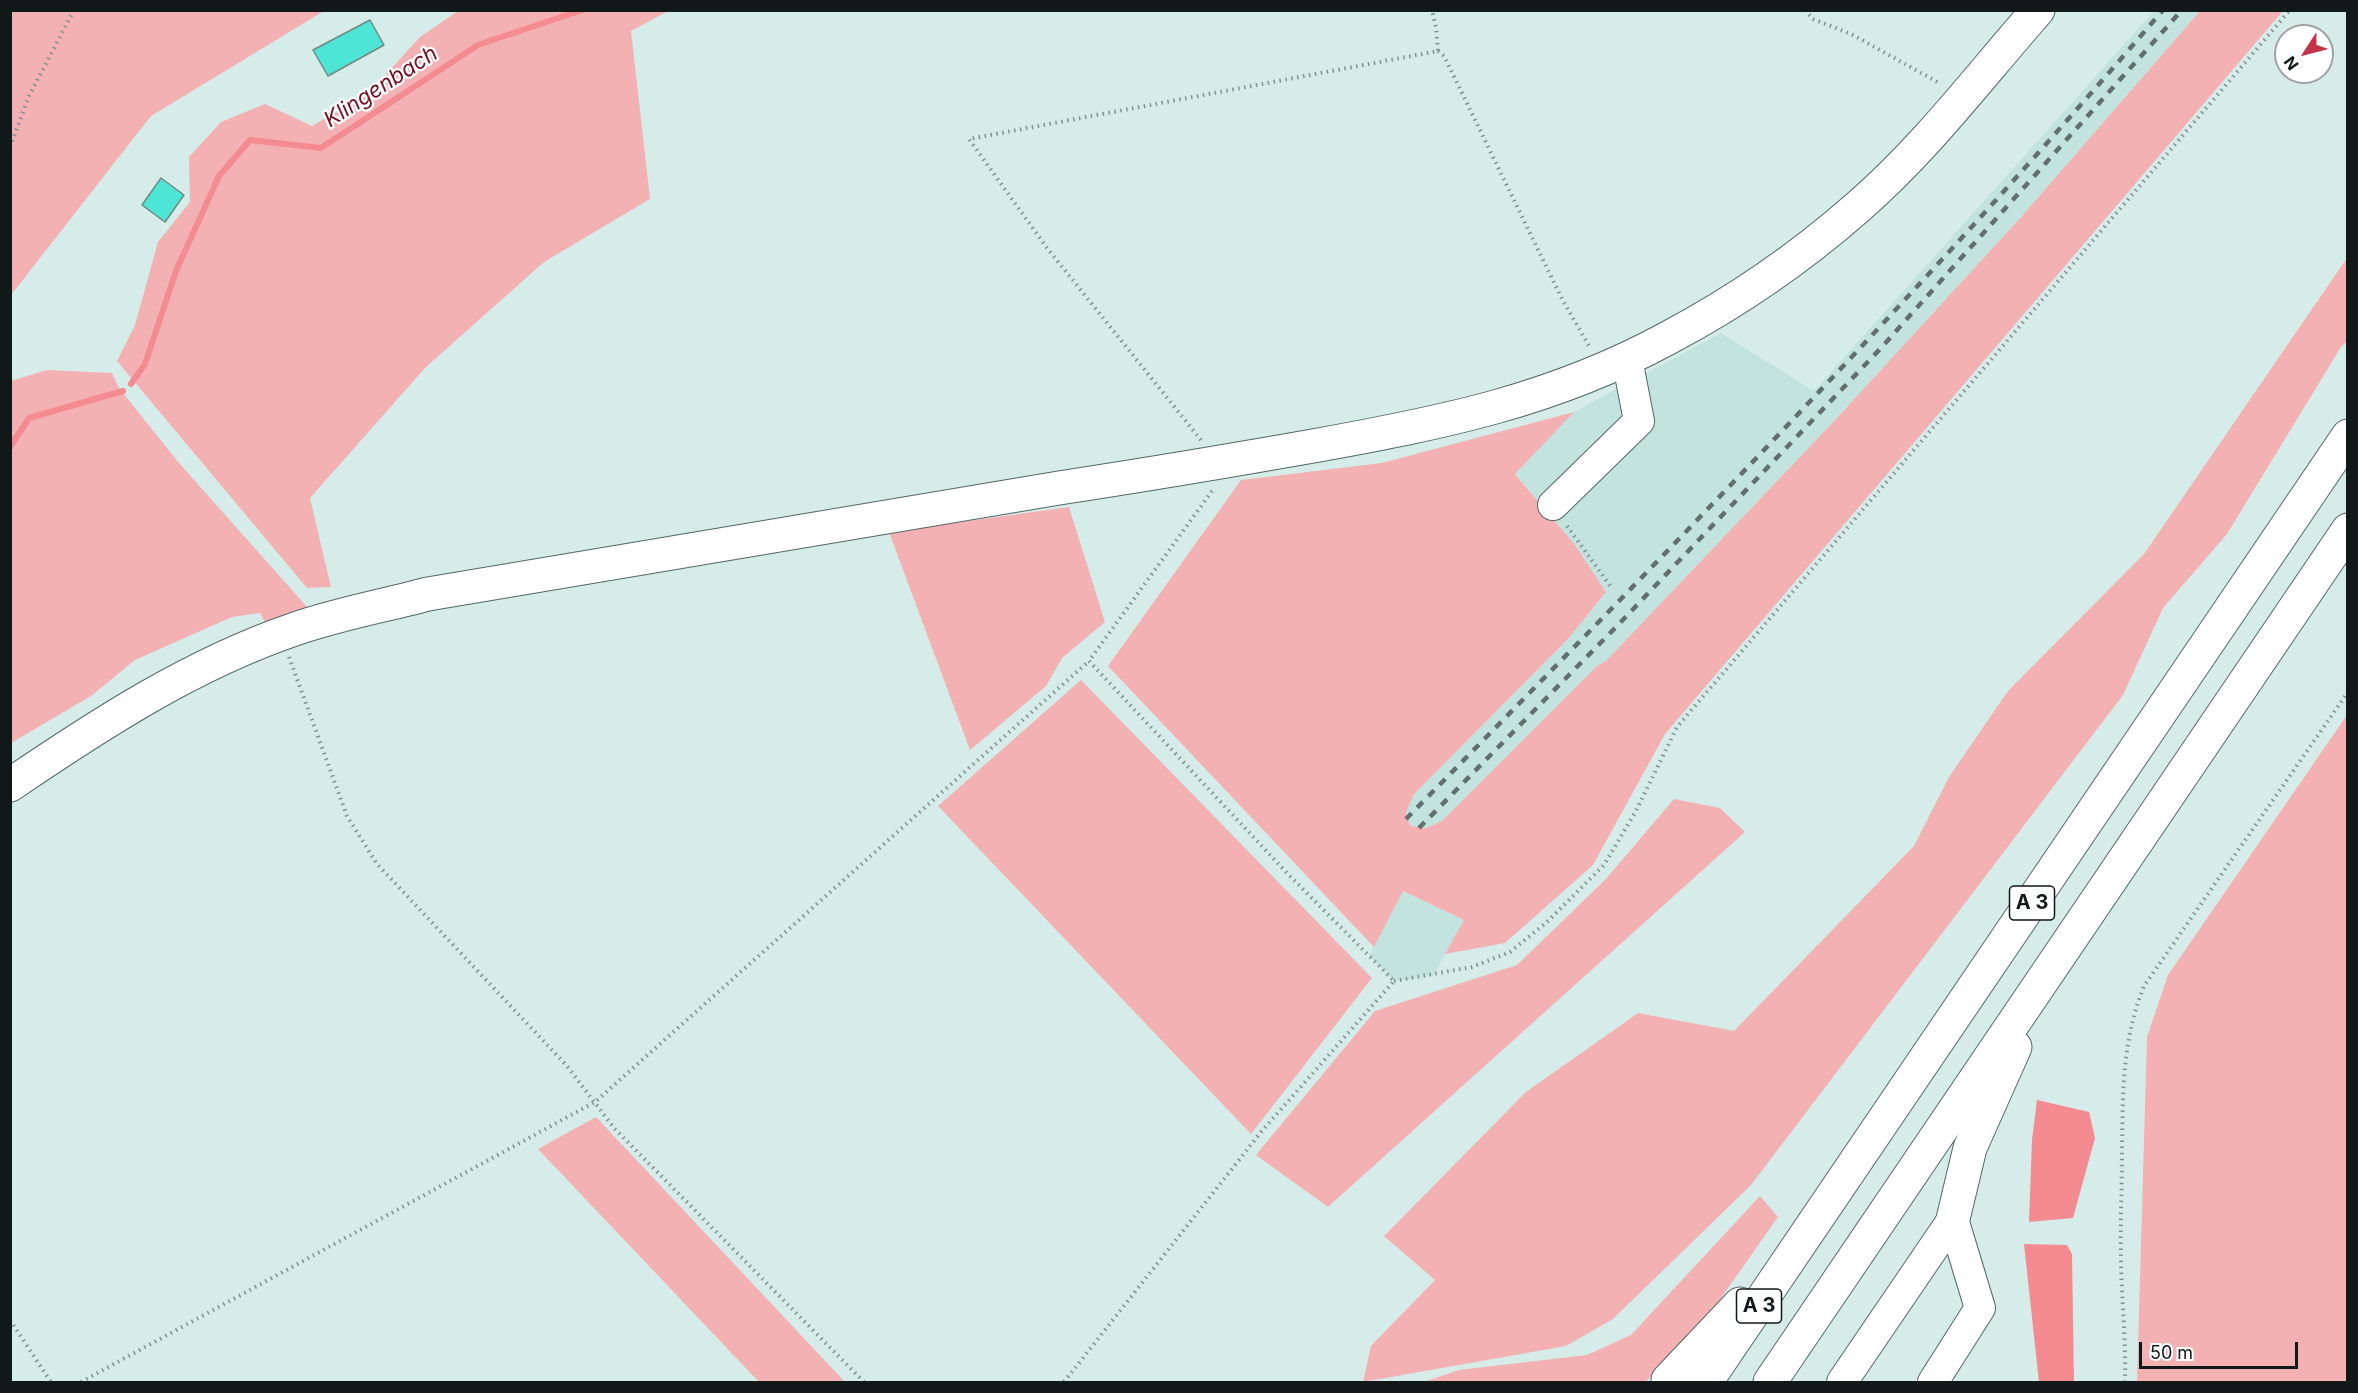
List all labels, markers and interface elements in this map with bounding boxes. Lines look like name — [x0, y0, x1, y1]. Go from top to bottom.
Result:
north arrow — [2274, 24, 2334, 84]
water label: Klingenbach — [319, 40, 443, 134]
text: N — [2279, 53, 2303, 74]
road number: A 3 — [2010, 886, 2054, 920]
road number: A 3 — [1736, 1289, 1782, 1323]
scale bar — [2142, 1330, 2301, 1368]
text: 50 m — [2150, 1342, 2193, 1363]

